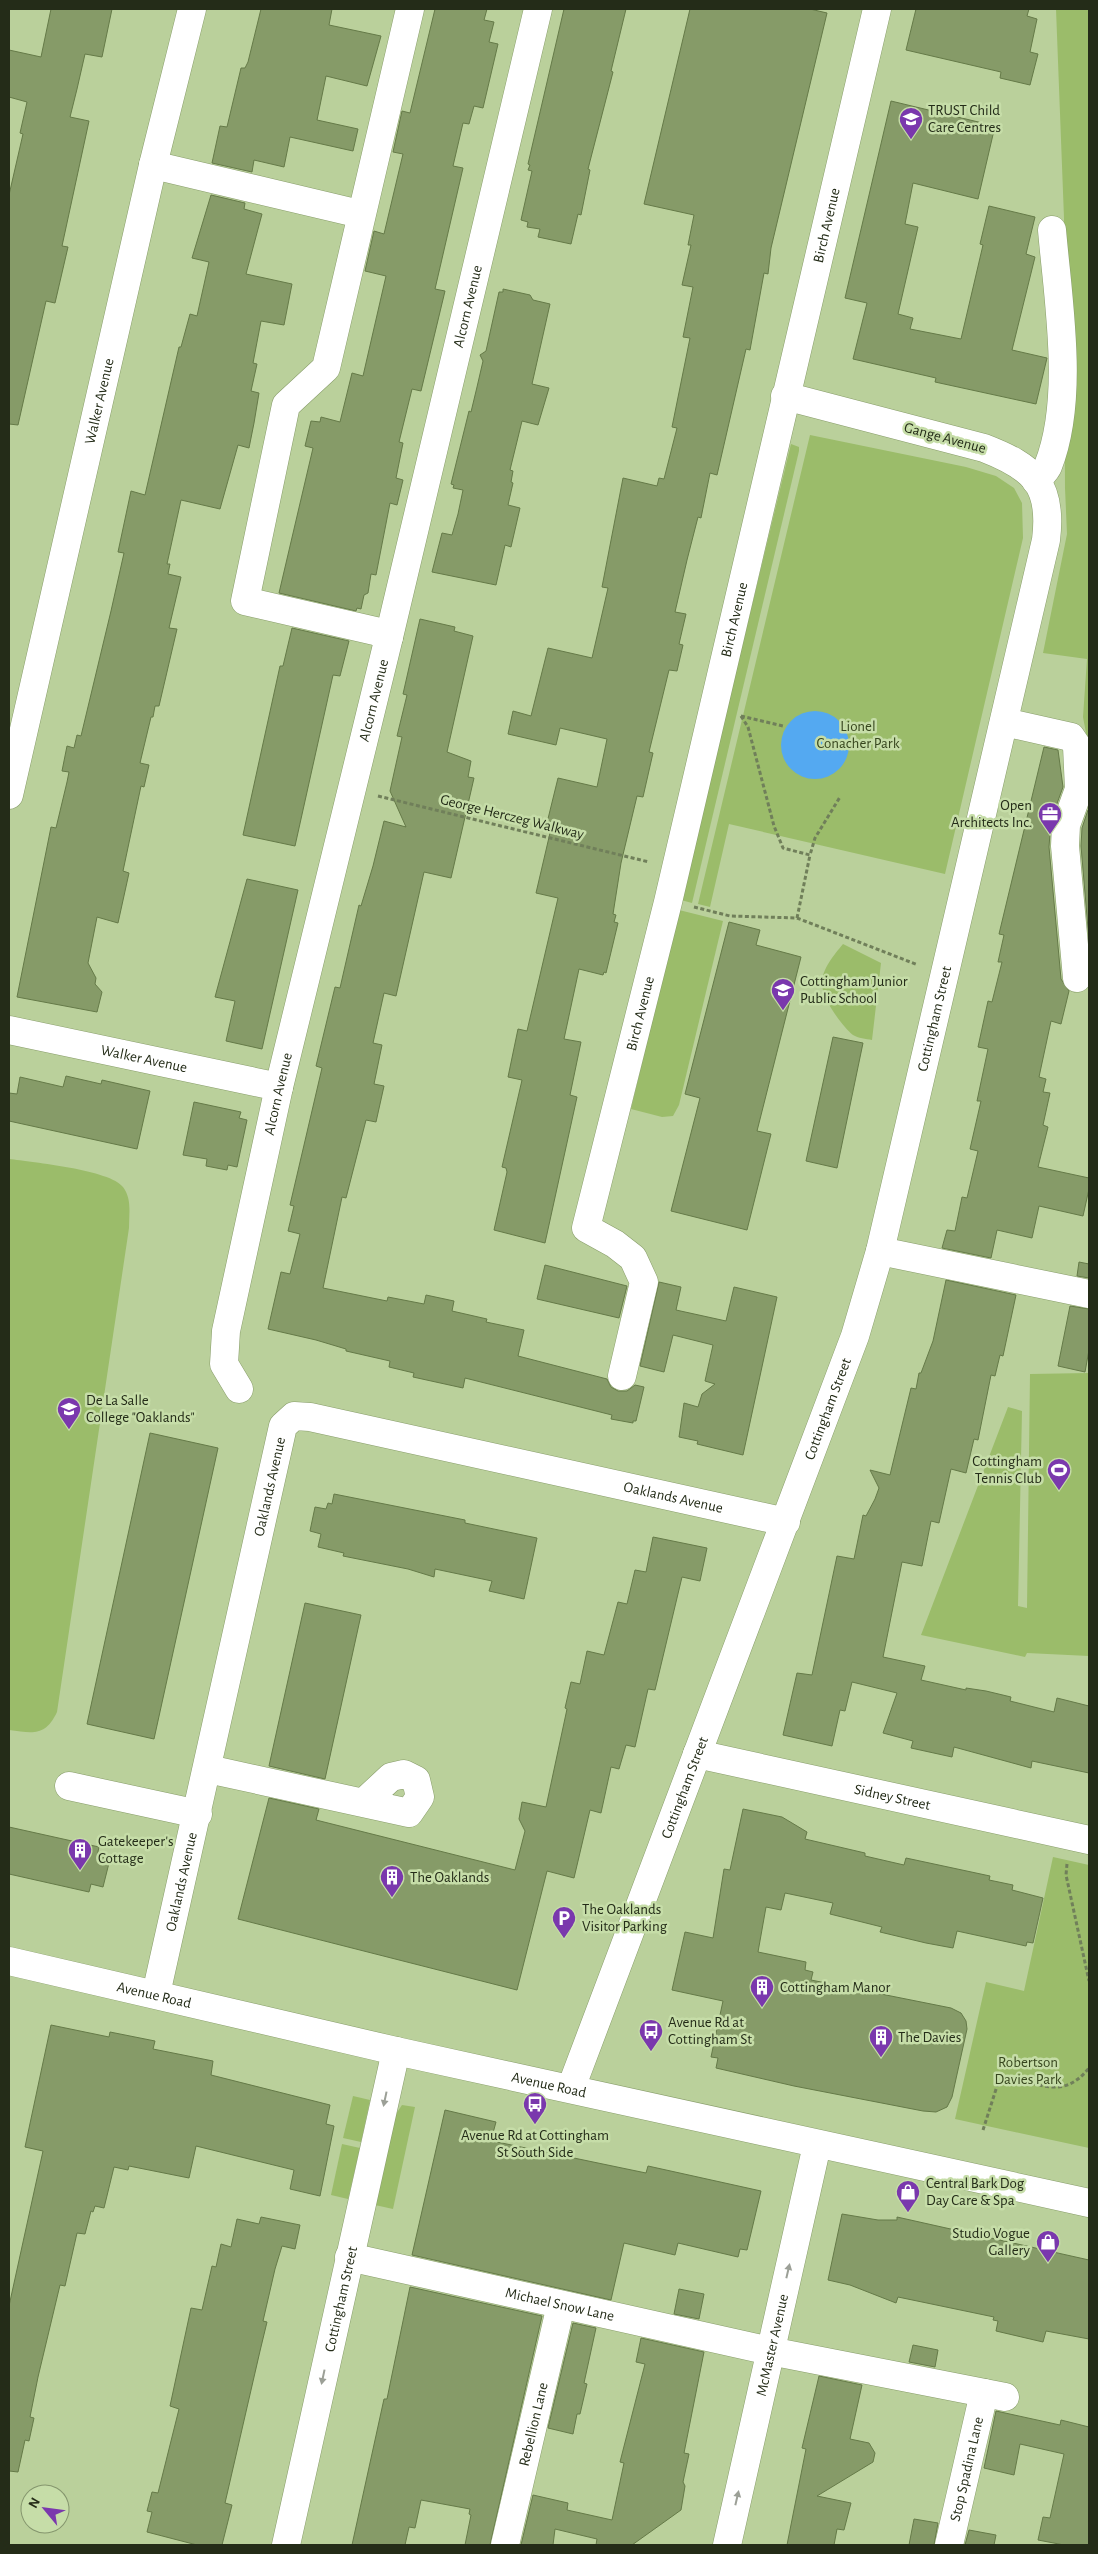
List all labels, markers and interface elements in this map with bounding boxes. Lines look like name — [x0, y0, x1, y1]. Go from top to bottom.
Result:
place label: TRUST Child Care Centres — [928, 103, 1001, 135]
school or university icon: TRUST Child Care Centres — [898, 106, 924, 140]
street label: Birch Avenue — [810, 186, 842, 264]
street label: Alcorn Avenue — [450, 264, 484, 349]
street label: Walker Avenue — [82, 357, 116, 446]
street label: Gange Avenue — [903, 420, 987, 456]
street label: Birch Avenue — [718, 581, 750, 659]
street label: Alcorn Avenue — [356, 658, 391, 743]
park label: Lionel Conacher Park — [816, 719, 900, 751]
street label: George Herczeg Walkway — [439, 792, 586, 842]
place label: Open Architects Inc. — [951, 798, 1032, 830]
office icon: Open Architects Inc. — [1037, 801, 1063, 835]
street label: Cottingham Street — [915, 964, 954, 1073]
place label: Cottingham Junior Public School — [800, 974, 908, 1006]
street label: Birch Avenue — [623, 975, 657, 1052]
school or university icon: Cottingham Junior Public School — [770, 977, 796, 1011]
street label: Walker Avenue — [99, 1042, 189, 1075]
street label: Alcorn Avenue — [261, 1051, 295, 1137]
street label: Cottingham Street — [801, 1356, 854, 1462]
place label: De La Salle College "Oaklands" — [86, 1393, 195, 1425]
school or university icon: De La Salle College "Oaklands" — [56, 1396, 82, 1430]
street label: Oaklands Avenue — [251, 1435, 288, 1538]
place label: Cottingham Tennis Club — [972, 1454, 1042, 1486]
sports icon: Cottingham Tennis Club — [1046, 1457, 1072, 1491]
street label: Oaklands Avenue — [622, 1479, 724, 1515]
street label: Cottingham Street — [658, 1735, 711, 1841]
street label: Sidney Street — [853, 1781, 932, 1813]
street label: Oaklands Avenue — [163, 1831, 199, 1933]
place label: Gatekeeper's Cottage — [98, 1834, 173, 1866]
building icon: Gatekeeper's Cottage — [67, 1837, 93, 1871]
building icon: The Oaklands — [379, 1864, 405, 1898]
place label: The Oaklands — [410, 1870, 489, 1885]
place label: The Oaklands Visitor Parking — [582, 1902, 668, 1934]
parking icon: The Oaklands Visitor Parking — [551, 1905, 577, 1939]
building icon: Cottingham Manor — [749, 1974, 775, 2008]
street label: Avenue Road — [115, 1979, 193, 2011]
place label: Cottingham Manor — [780, 1980, 891, 1995]
place label: Avenue Rd at Cottingham St — [668, 2015, 752, 2047]
bus stop icon: Avenue Rd at Cottingham St — [638, 2018, 664, 2052]
building icon: The Davies — [868, 2024, 894, 2058]
place label: The Davies — [898, 2030, 961, 2045]
park label: Robertson Davies Park — [994, 2055, 1062, 2087]
street label: Avenue Road — [510, 2069, 588, 2100]
one-way arrow — [381, 2091, 389, 2106]
bus stop icon: Avenue Rd at Cottingham St South Side — [522, 2091, 548, 2125]
place label: Avenue Rd at Cottingham St South Side — [461, 2128, 609, 2160]
place label: Central Bark Dog Day Care & Spa — [926, 2176, 1025, 2208]
shop icon: Central Bark Dog Day Care & Spa — [895, 2179, 921, 2213]
place label: Studio Vogue Gallery — [952, 2226, 1031, 2258]
shop icon: Studio Vogue Gallery — [1035, 2229, 1061, 2263]
street label: Cottingham Street — [322, 2245, 360, 2353]
one-way arrow — [784, 2263, 792, 2278]
street label: Michael Snow Lane — [504, 2285, 616, 2324]
street label: McMaster Avenue — [753, 2292, 791, 2397]
one-way arrow — [319, 2369, 327, 2384]
street label: Rebellion Lane — [516, 2381, 550, 2468]
street label: Stop Spadina Lane — [947, 2415, 986, 2523]
north arrow — [20, 2484, 70, 2534]
one-way arrow — [733, 2490, 741, 2505]
text: N — [26, 2496, 43, 2511]

